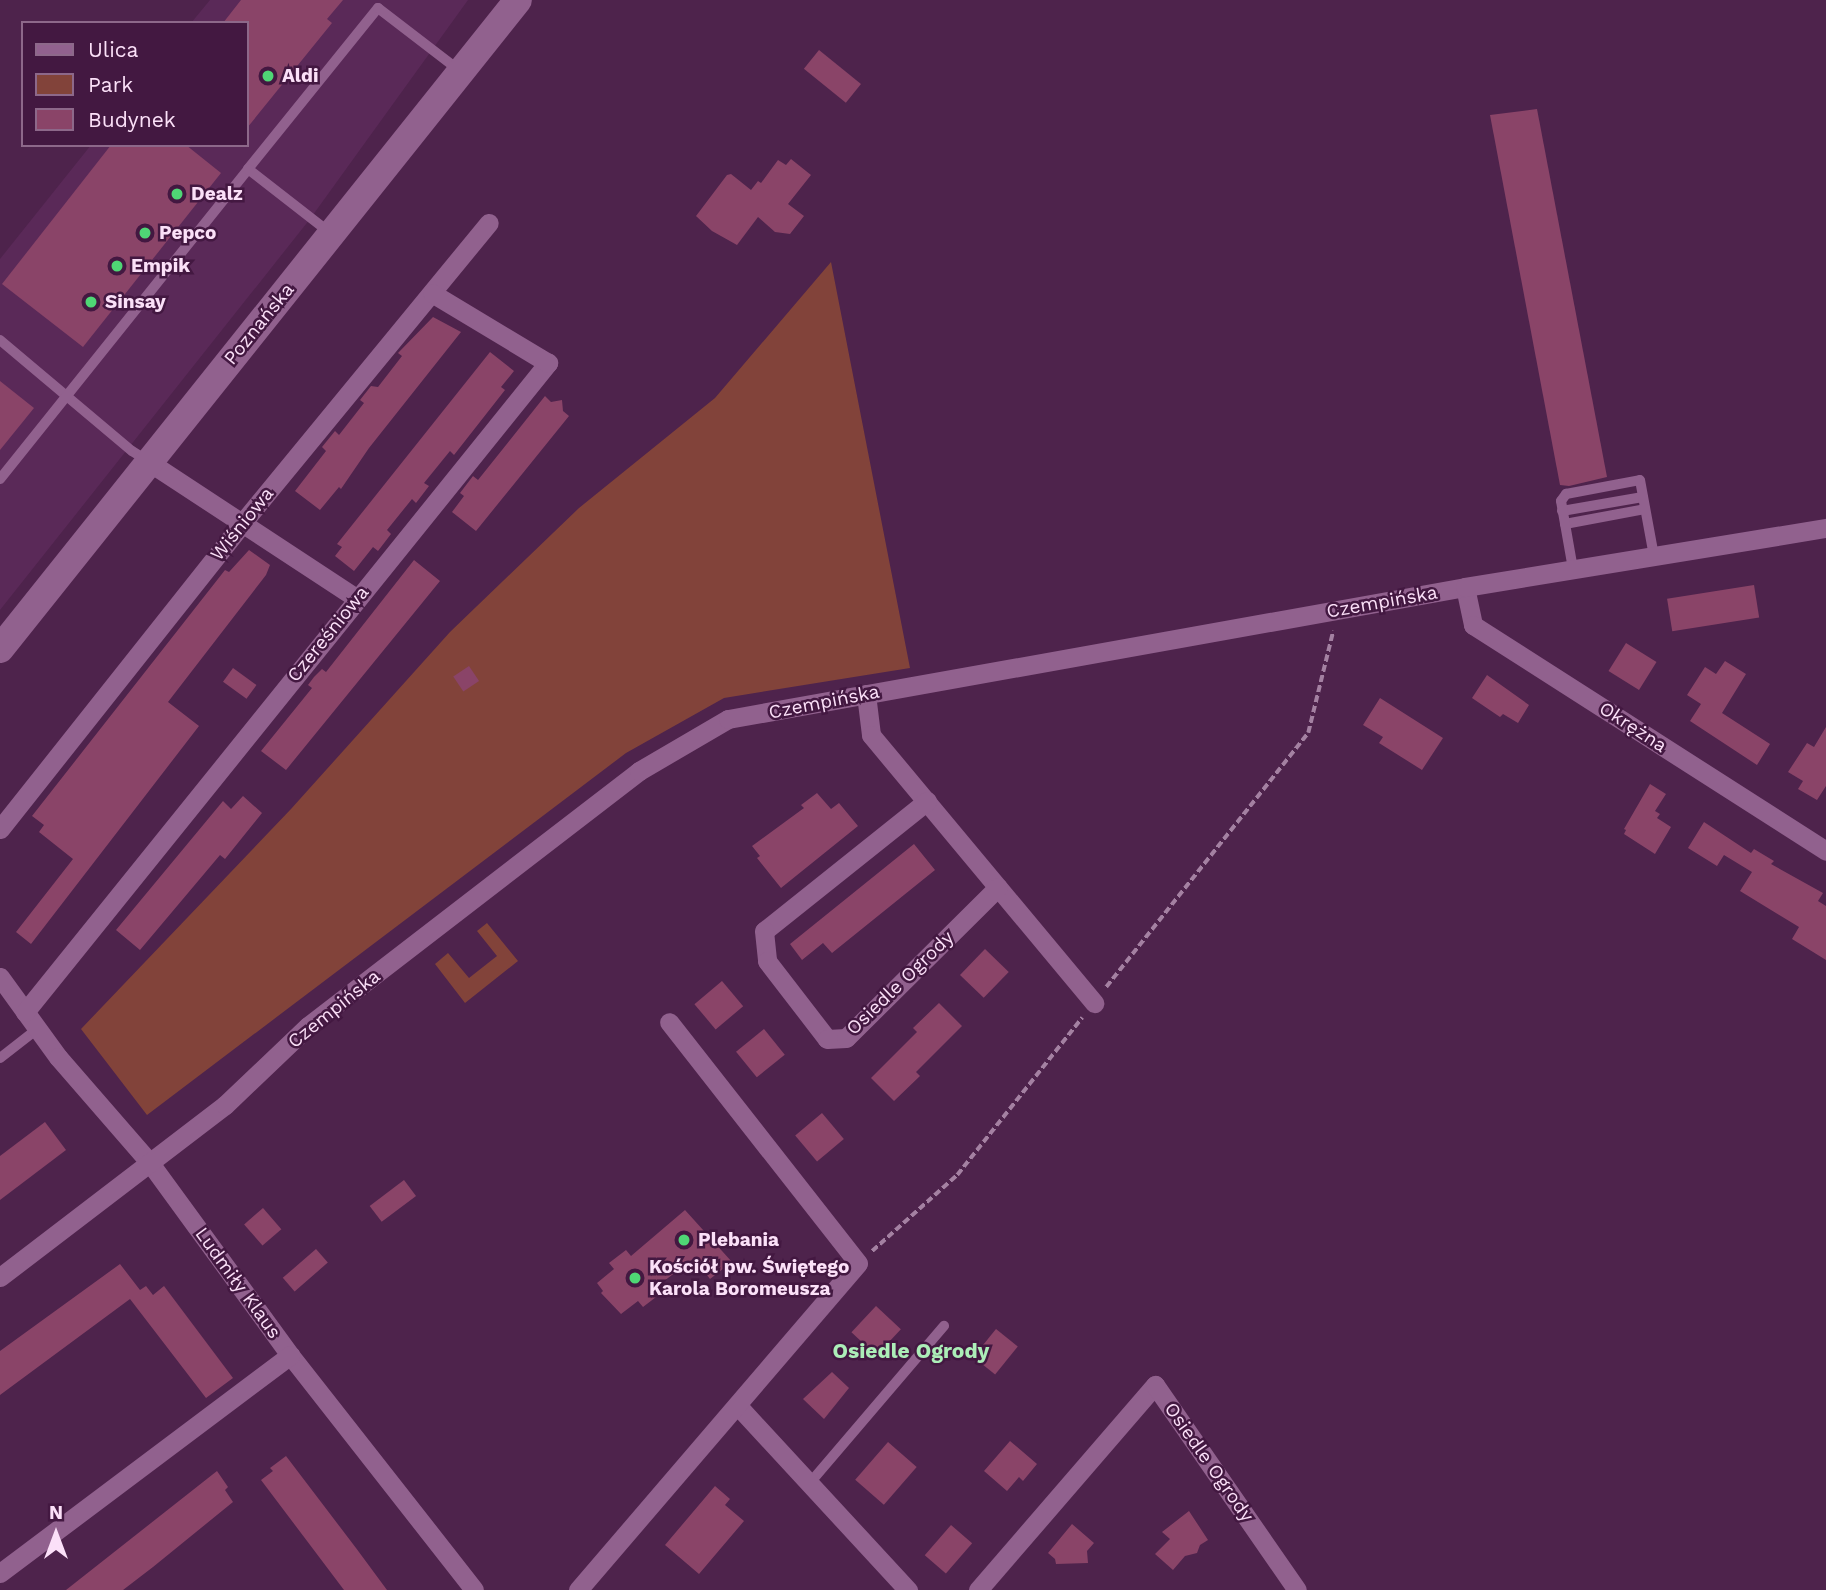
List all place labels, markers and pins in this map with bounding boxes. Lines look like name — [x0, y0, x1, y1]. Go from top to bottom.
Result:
place label: Aldi — [282, 65, 319, 87]
marker: Aldi — [260, 68, 276, 84]
place label: Dealz — [191, 183, 243, 205]
marker: Dealz — [169, 186, 185, 202]
place label: Pepco — [159, 222, 216, 244]
marker: Pepco — [137, 225, 153, 241]
place label: Empik — [131, 255, 190, 277]
marker: Empik — [109, 258, 125, 274]
place label: Sinsay — [105, 291, 166, 313]
marker: Sinsay — [83, 294, 99, 310]
place label: Plebania — [698, 1229, 779, 1251]
marker: Plebania — [676, 1232, 692, 1248]
place label: Kościół pw. Świętego Karola Boromeusza — [649, 1256, 849, 1300]
marker: Kościół pw. Świętego Karola Boromeusza — [627, 1270, 643, 1286]

